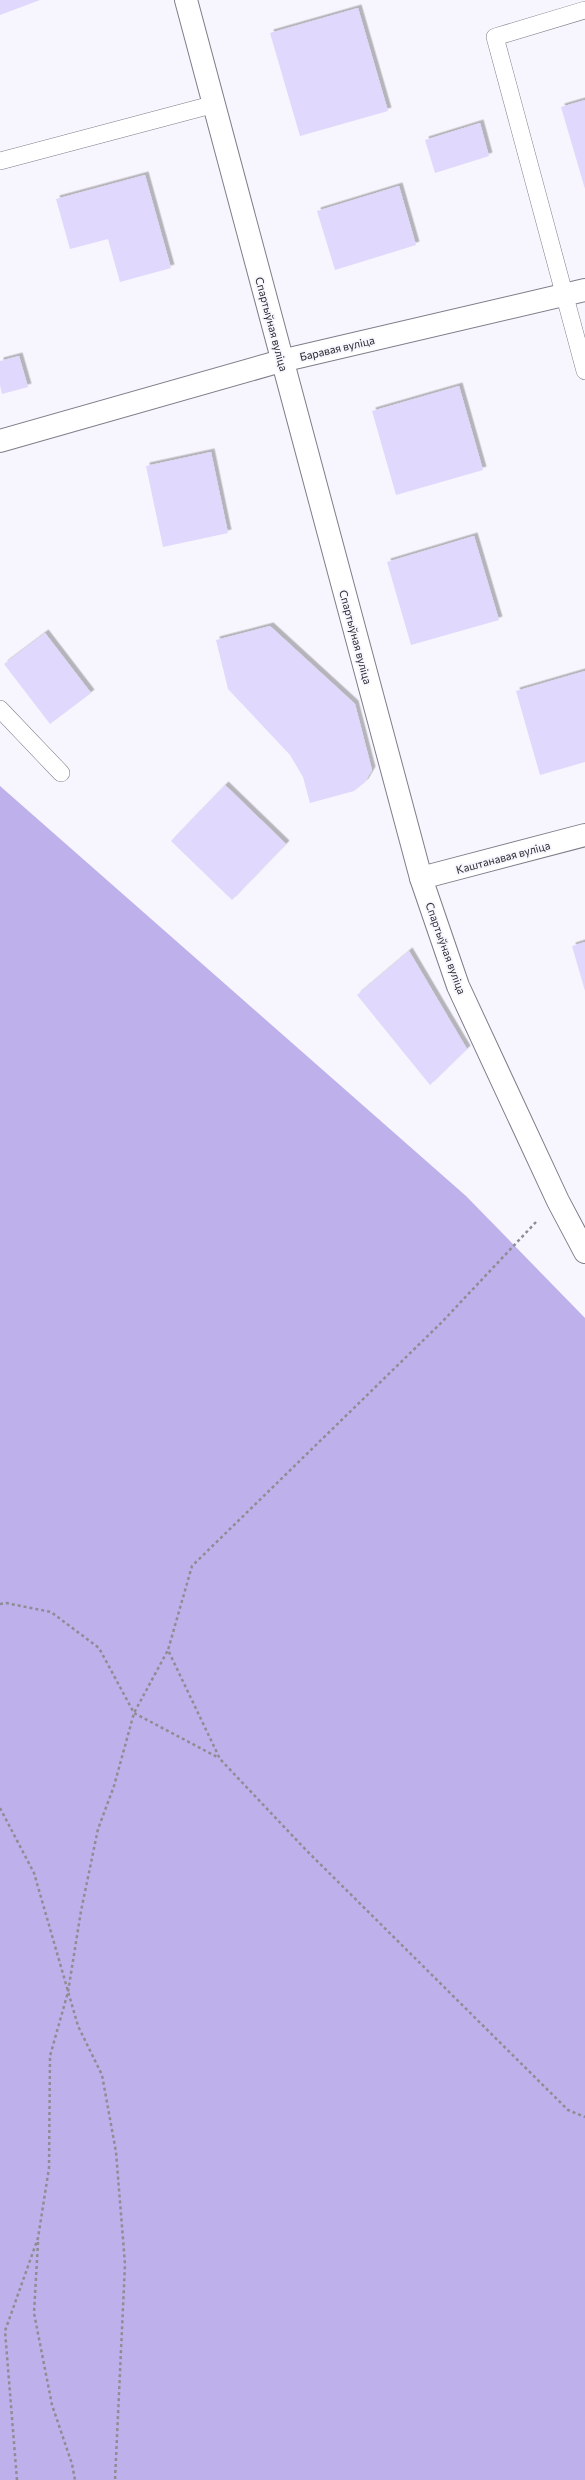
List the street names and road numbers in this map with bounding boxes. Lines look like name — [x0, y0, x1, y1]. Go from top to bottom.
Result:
street label: Спартыўная вуліца — [253, 275, 291, 373]
street label: Баравая вуліца — [298, 333, 376, 363]
street label: Спартыўная вуліца — [337, 588, 375, 686]
street label: Каштанавая вуліца — [455, 838, 551, 876]
street label: Спартыўная вуліца — [423, 900, 469, 996]

